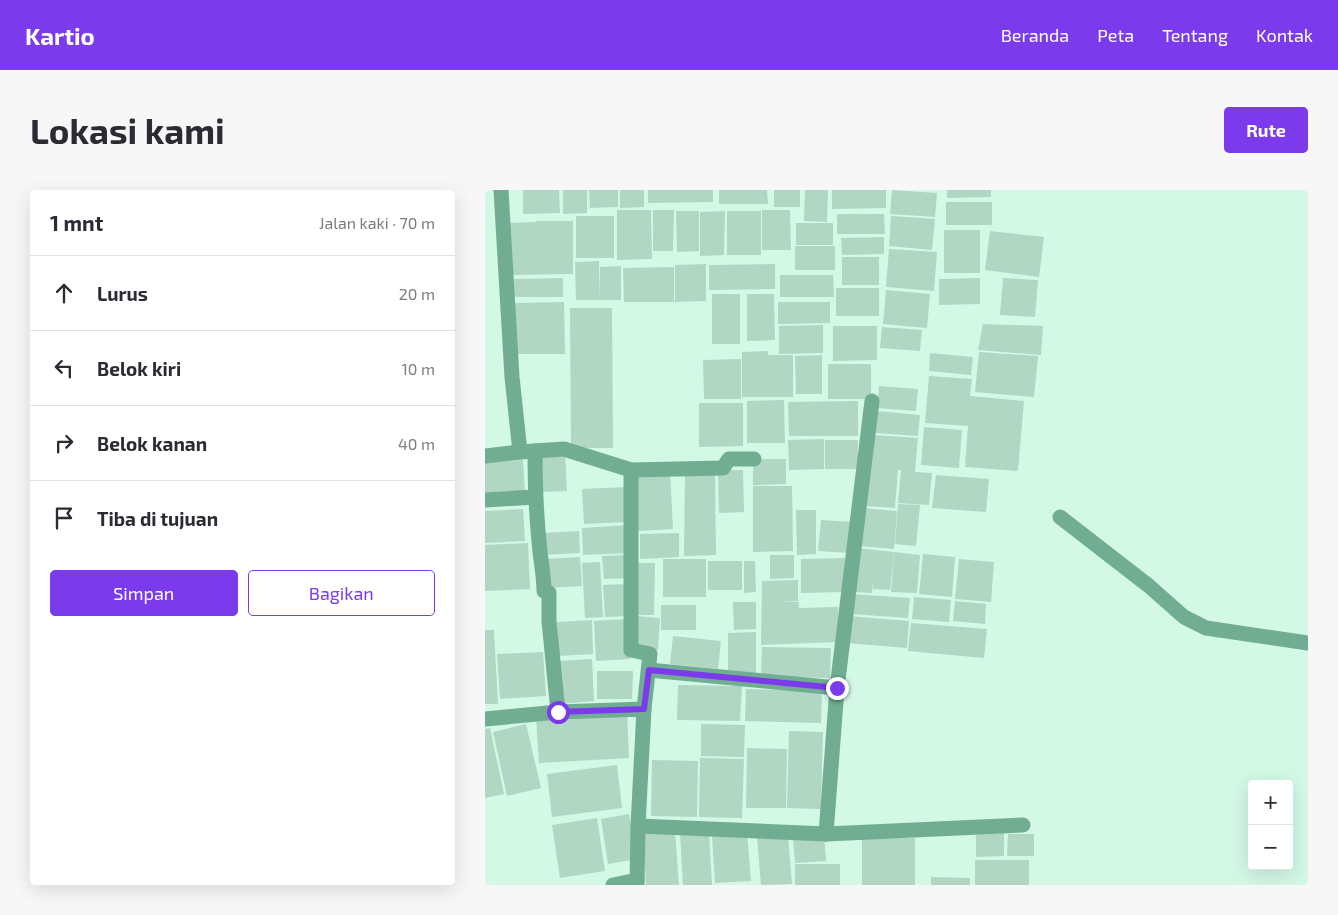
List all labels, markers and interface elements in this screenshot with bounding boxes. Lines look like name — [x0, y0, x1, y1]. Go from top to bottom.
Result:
text: Kartio — [25, 21, 95, 50]
text: Beranda — [1001, 24, 1069, 46]
text: Peta — [1097, 24, 1134, 46]
text: Tentang — [1162, 24, 1228, 46]
text: Kontak — [1256, 24, 1313, 46]
button: Rute — [1224, 107, 1308, 153]
text: Lokasi kami — [30, 109, 225, 151]
text: 1 mnt — [50, 210, 103, 235]
text: Jalan kaki · 70 m — [319, 213, 435, 232]
icon: ahead — [50, 279, 78, 307]
text: Lurus — [97, 282, 148, 305]
text: 20 m — [399, 284, 435, 303]
icon: left — [50, 354, 78, 382]
text: Belok kiri — [97, 357, 181, 380]
text: 10 m — [401, 359, 435, 378]
icon: right — [50, 429, 78, 457]
text: Belok kanan — [97, 432, 207, 455]
text: 40 m — [398, 434, 435, 453]
icon: arrive — [50, 504, 78, 532]
text: Tiba di tujuan — [97, 507, 218, 530]
button: Simpan — [50, 570, 238, 616]
button: Bagikan — [248, 570, 435, 616]
route end — [826, 677, 849, 700]
route start — [547, 701, 570, 724]
map controls — [1248, 780, 1293, 870]
button: + — [1248, 780, 1293, 825]
button: − — [1248, 825, 1293, 870]

